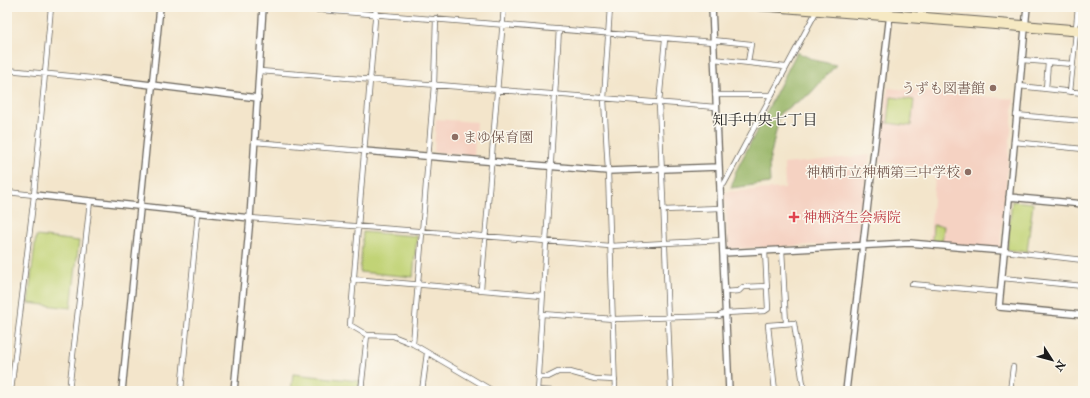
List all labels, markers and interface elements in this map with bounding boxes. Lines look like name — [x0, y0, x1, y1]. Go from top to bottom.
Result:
place label: うずも図書館 — [901, 80, 985, 97]
marker: うずも図書館 — [988, 83, 998, 93]
district label: 知手中央七丁目 — [712, 111, 818, 130]
place label: まゆ保育園 — [463, 129, 533, 146]
marker: まゆ保育園 — [450, 132, 460, 142]
place label: 神栖市立神栖第三中学校 — [806, 164, 960, 181]
marker: 神栖市立神栖第三中学校 — [963, 167, 973, 177]
place label: 神栖済生会病院 — [803, 209, 901, 226]
marker: 神栖済生会病院 — [788, 211, 800, 223]
north arrow — [1032, 340, 1072, 380]
text: N — [1051, 357, 1068, 374]

